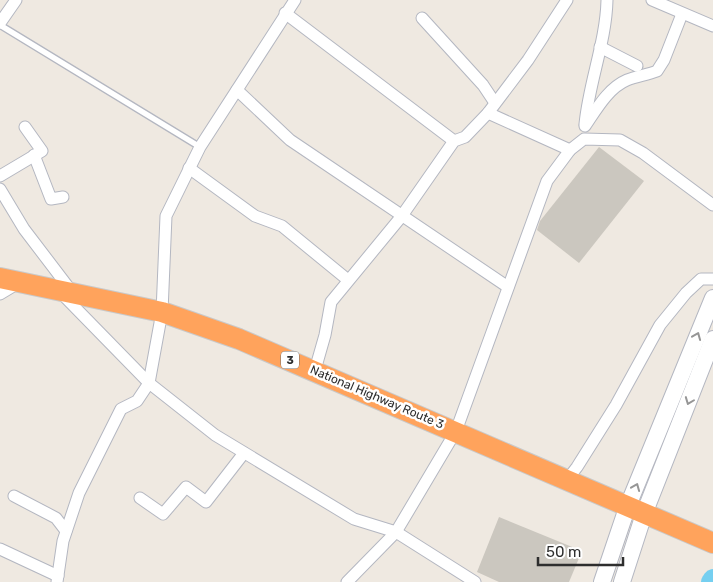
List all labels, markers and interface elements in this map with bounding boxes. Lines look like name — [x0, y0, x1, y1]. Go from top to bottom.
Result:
one-way arrow — [691, 332, 702, 341]
road number: 3 — [281, 352, 299, 368]
street label: National Highway Route 3 — [308, 362, 446, 432]
one-way arrow — [685, 396, 695, 404]
one-way arrow — [630, 483, 640, 492]
scale bar — [538, 534, 623, 566]
text: 50 m — [546, 543, 581, 561]

